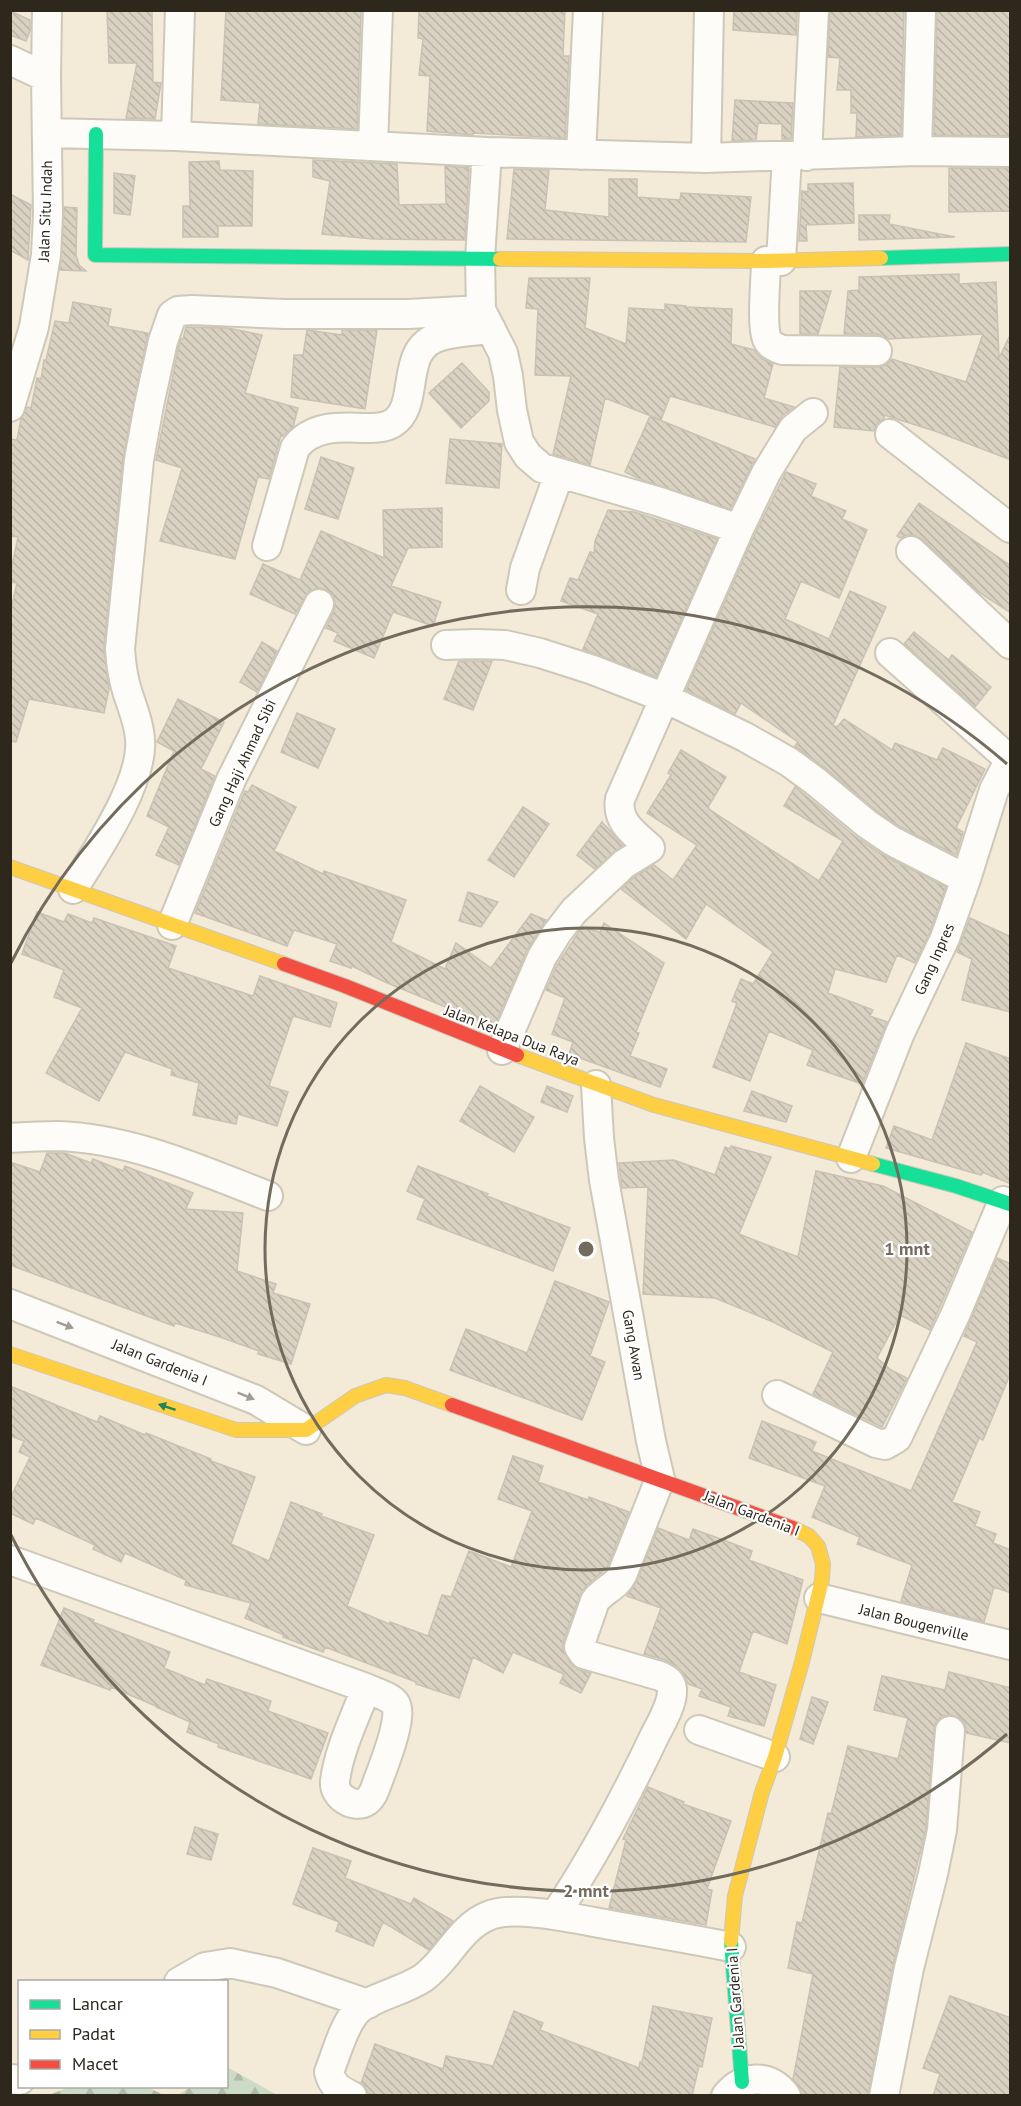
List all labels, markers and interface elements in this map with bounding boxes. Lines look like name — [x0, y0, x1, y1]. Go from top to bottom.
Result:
street label: Jalan Situ Indah — [34, 160, 56, 263]
street label: Gang Haji Ahmad Sibi — [204, 696, 280, 830]
street label: Gang Inpres — [910, 920, 958, 998]
street label: Jalan Kelapa Dua Raya — [441, 1000, 582, 1070]
text: 1 mnt — [884, 1237, 930, 1260]
centre of rings — [576, 1239, 596, 1259]
street label: Gang Awan — [618, 1308, 650, 1382]
one-way arrow — [56, 1320, 74, 1330]
street label: Jalan Gardenia I — [109, 1334, 211, 1390]
one-way arrow — [238, 1391, 256, 1401]
one-way arrow — [158, 1402, 176, 1411]
street label: Jalan Gardenia I — [700, 1486, 803, 1540]
street label: Jalan Bougenville — [856, 1599, 971, 1645]
text: 2 mnt — [563, 1879, 609, 1902]
street label: Jalan Gardenia I — [722, 1947, 748, 2050]
legend — [18, 1980, 228, 2088]
text: Lancar — [72, 1992, 123, 2015]
text: Padat — [72, 2022, 115, 2045]
text: Macet — [72, 2052, 118, 2075]

